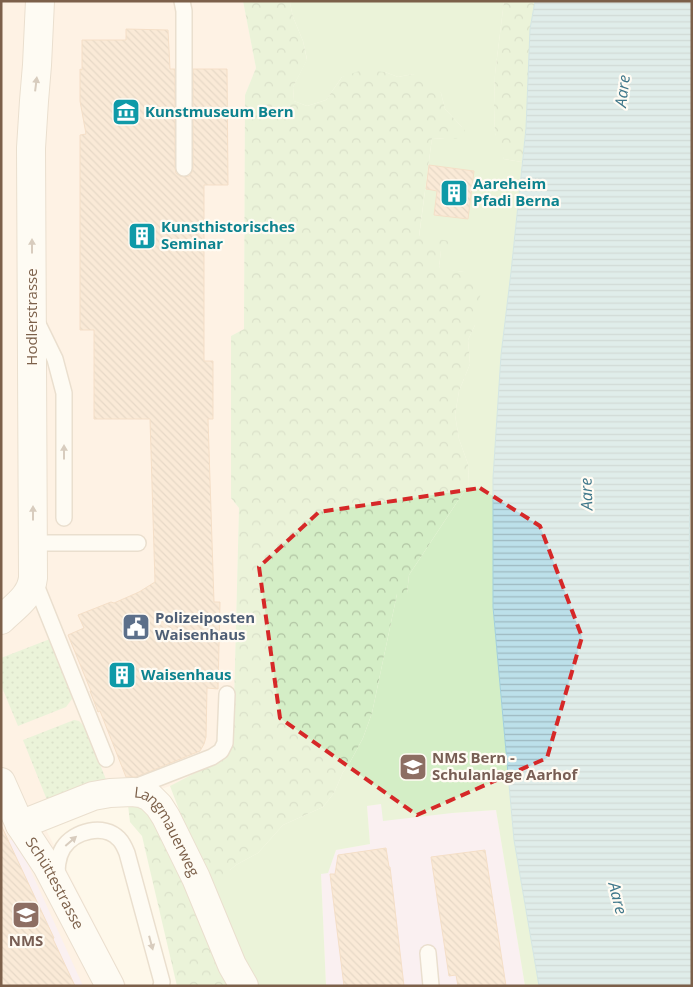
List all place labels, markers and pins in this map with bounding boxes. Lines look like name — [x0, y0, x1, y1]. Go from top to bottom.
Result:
museum icon: Kunstmuseum Bern — [111, 97, 141, 127]
place label: Kunstmuseum Bern — [145, 101, 294, 121]
place label: Aareheim Pfadi Berna — [473, 173, 560, 210]
building icon: Aareheim Pfadi Berna — [439, 178, 469, 208]
place label: Kunsthistorisches Seminar — [161, 216, 295, 253]
building icon: Kunsthistorisches Seminar — [127, 221, 157, 251]
place label: Polizeiposten Waisenhaus — [155, 607, 255, 644]
public building icon: Polizeiposten Waisenhaus — [121, 612, 151, 642]
building icon: Waisenhaus — [107, 660, 137, 690]
place label: Waisenhaus — [141, 664, 232, 684]
place label: NMS Bern - Schulanlage Aarhof — [432, 747, 578, 784]
school or university icon: NMS Bern - Schulanlage Aarhof — [398, 752, 428, 782]
school or university icon: NMS — [11, 900, 41, 930]
place label: NMS — [9, 930, 43, 950]

